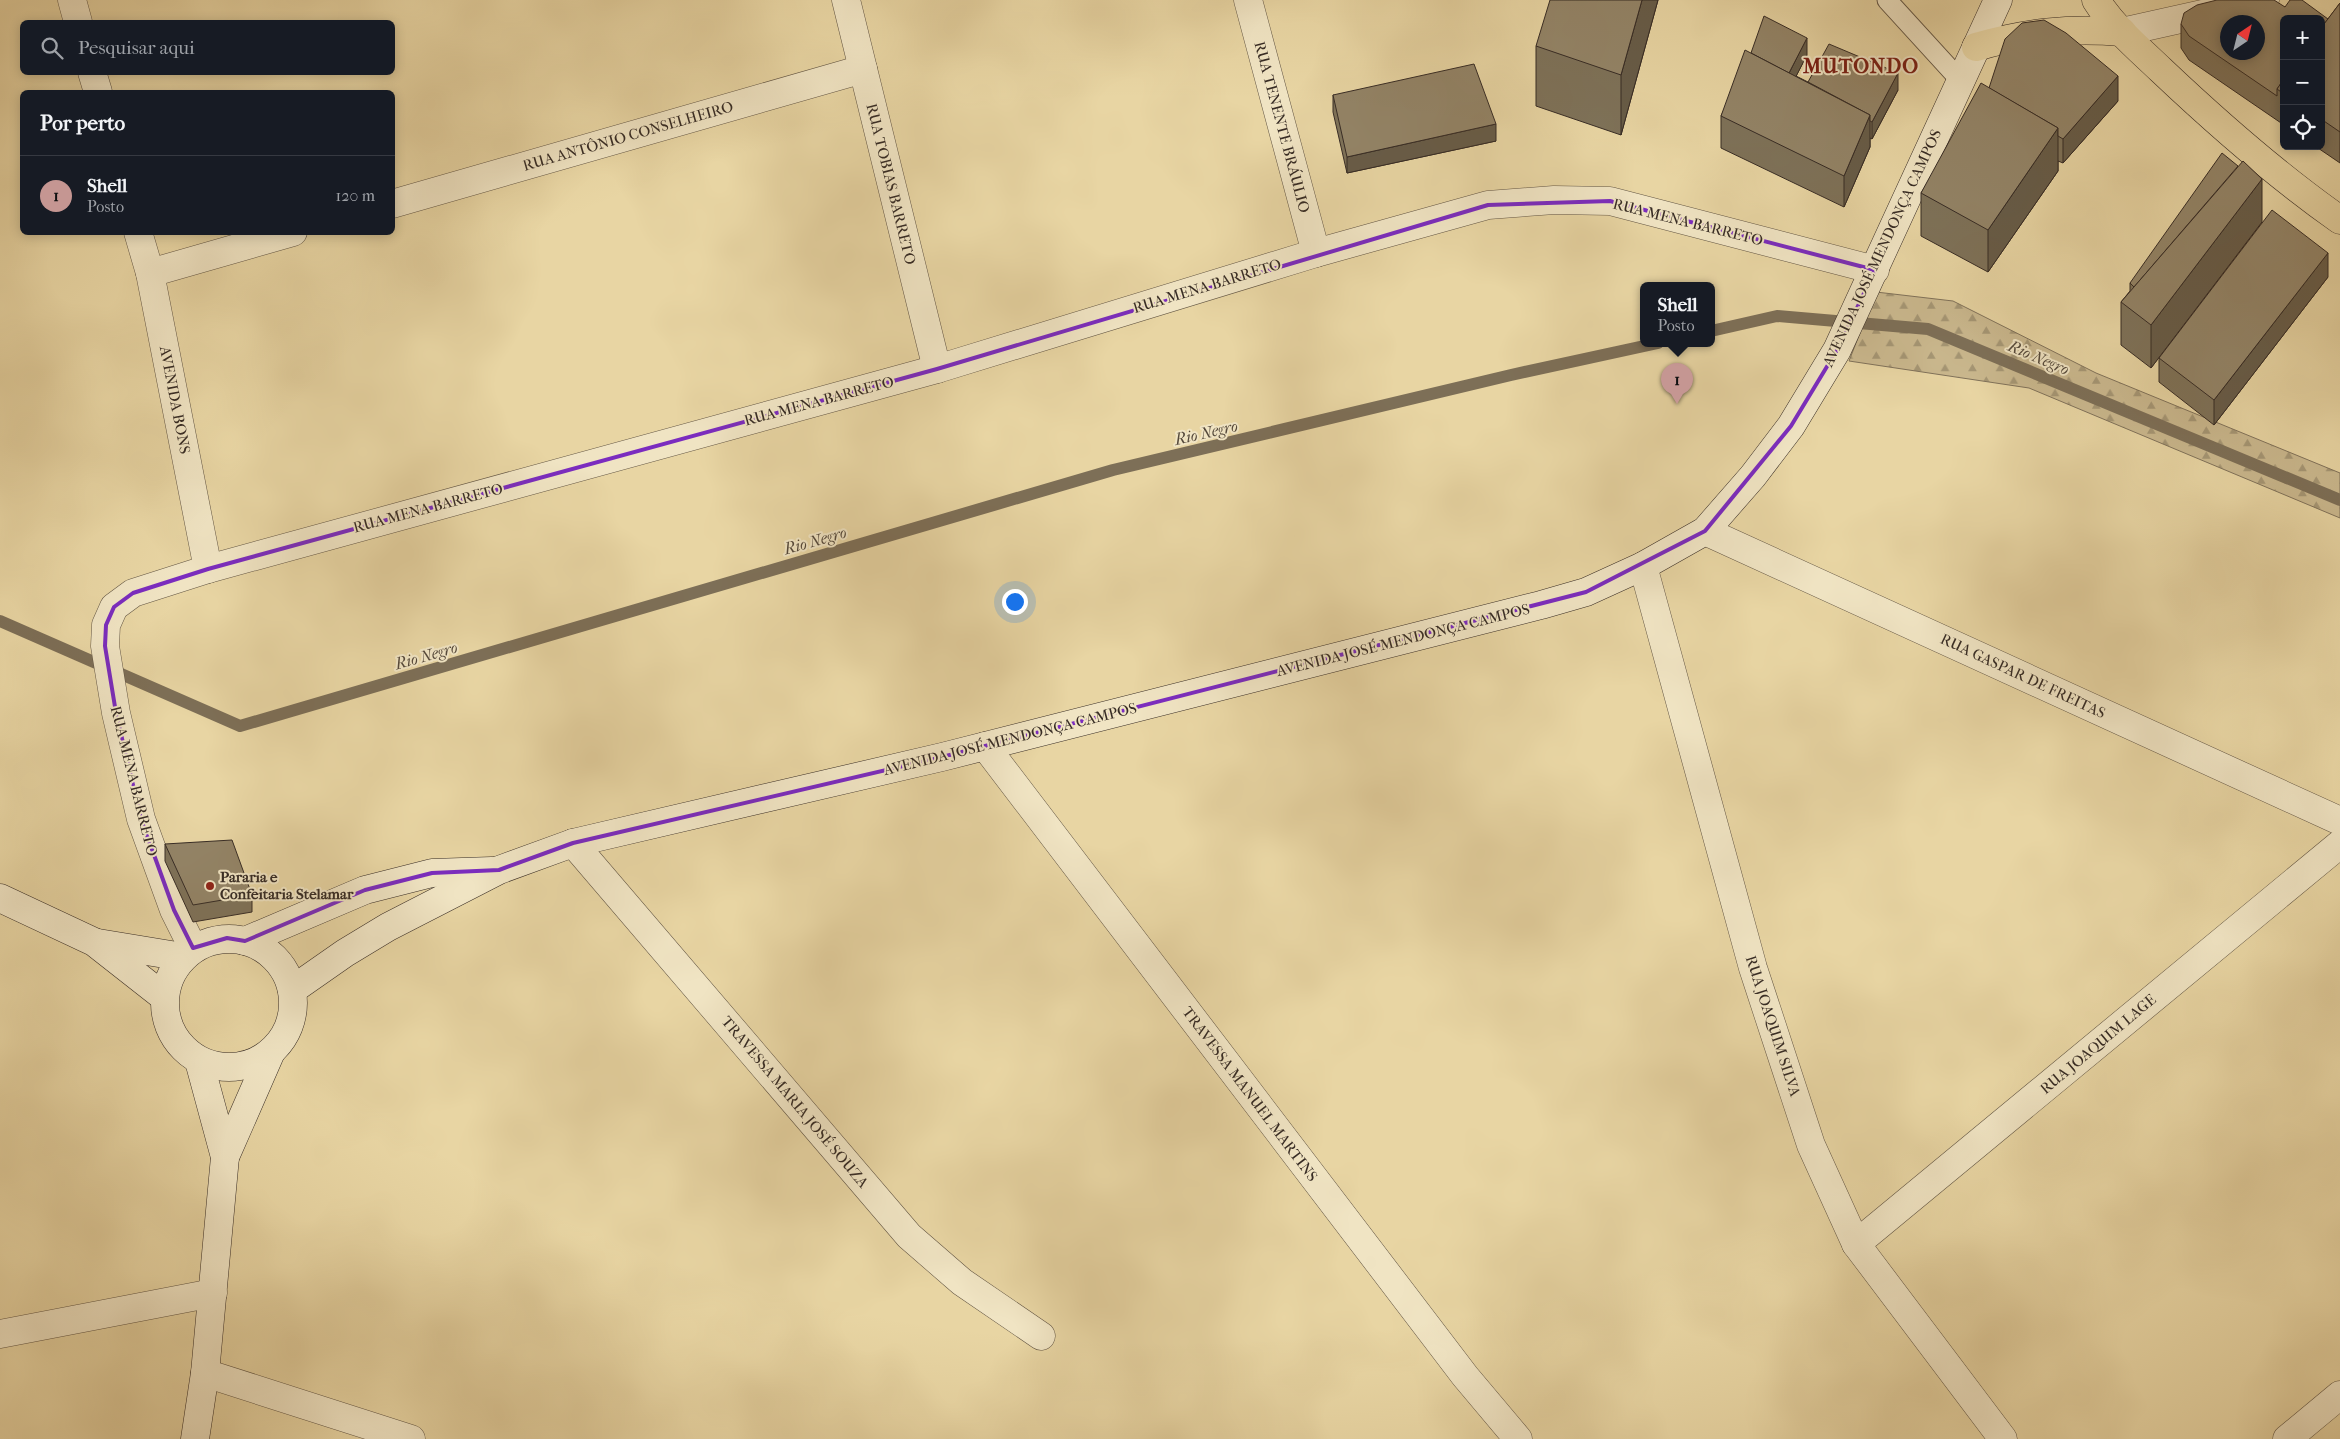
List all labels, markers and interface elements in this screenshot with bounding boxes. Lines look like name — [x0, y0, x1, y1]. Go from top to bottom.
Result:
north arrow — [2220, 15, 2265, 60]
map controls — [2280, 15, 2325, 150]
button: + — [2280, 15, 2325, 60]
search box — [20, 20, 395, 75]
icon: search — [38, 34, 66, 62]
text: Pesquisar aqui — [78, 37, 195, 59]
street label: RUA TENENTE BRÁULIO — [1250, 39, 1314, 215]
district label: MUTONDO — [1802, 55, 1919, 78]
button: − — [2280, 60, 2325, 105]
street label: RUA ANTÔNIO CONSELHEIRO — [521, 97, 735, 175]
street label: RUA TOBIAS BARRETO — [862, 102, 920, 267]
button: locate — [2280, 105, 2325, 150]
text: Por perto — [40, 111, 125, 135]
street label: AVENIDA JOSÉ MENDONÇA CAMPOS — [1818, 126, 1945, 371]
text: Shell — [87, 175, 127, 197]
text: 1 — [53, 186, 59, 205]
text: 120 m — [336, 186, 375, 205]
street label: RUA MENA BARRETO — [1611, 195, 1765, 249]
text: Posto — [87, 197, 124, 216]
street label: RUA MENA BARRETO — [1131, 255, 1283, 317]
popup — [1640, 282, 1715, 347]
text: Shell — [1657, 294, 1698, 316]
text: Posto — [1657, 316, 1695, 335]
water label: Rio Negro — [2005, 336, 2072, 379]
street label: AVENIDA BONS — [156, 344, 194, 456]
pin: 1 — [1661, 363, 1693, 404]
street label: RUA MENA BARRETO — [742, 372, 896, 430]
water label: Rio Negro — [1172, 416, 1240, 449]
street label: RUA MENA BARRETO — [351, 479, 505, 537]
water label: Rio Negro — [781, 522, 849, 559]
your location — [1002, 589, 1028, 615]
street label: AVENIDA JOSÉ MENDONÇA CAMPOS — [1274, 600, 1532, 680]
street label: RUA GASPAR DE FREITAS — [1938, 630, 2109, 722]
water label: Rio Negro — [392, 637, 460, 674]
street label: AVENIDA JOSÉ MENDONÇA CAMPOS — [881, 699, 1139, 779]
street label: RUA MENA BARRETO — [107, 704, 161, 858]
place label: Pararia e Confeitaria Stelamar — [220, 868, 354, 903]
marker: Pararia e Confeitaria Stelamar — [204, 880, 216, 892]
street label: RUA JOAQUIM SILVA — [1742, 953, 1804, 1099]
street label: RUA JOAQUIM LAGE — [2036, 990, 2160, 1098]
street label: TRAVESSA MANUEL MARTINS — [1178, 1003, 1322, 1185]
street label: TRAVESSA MARIA JOSÉ SOUZA — [718, 1012, 872, 1192]

